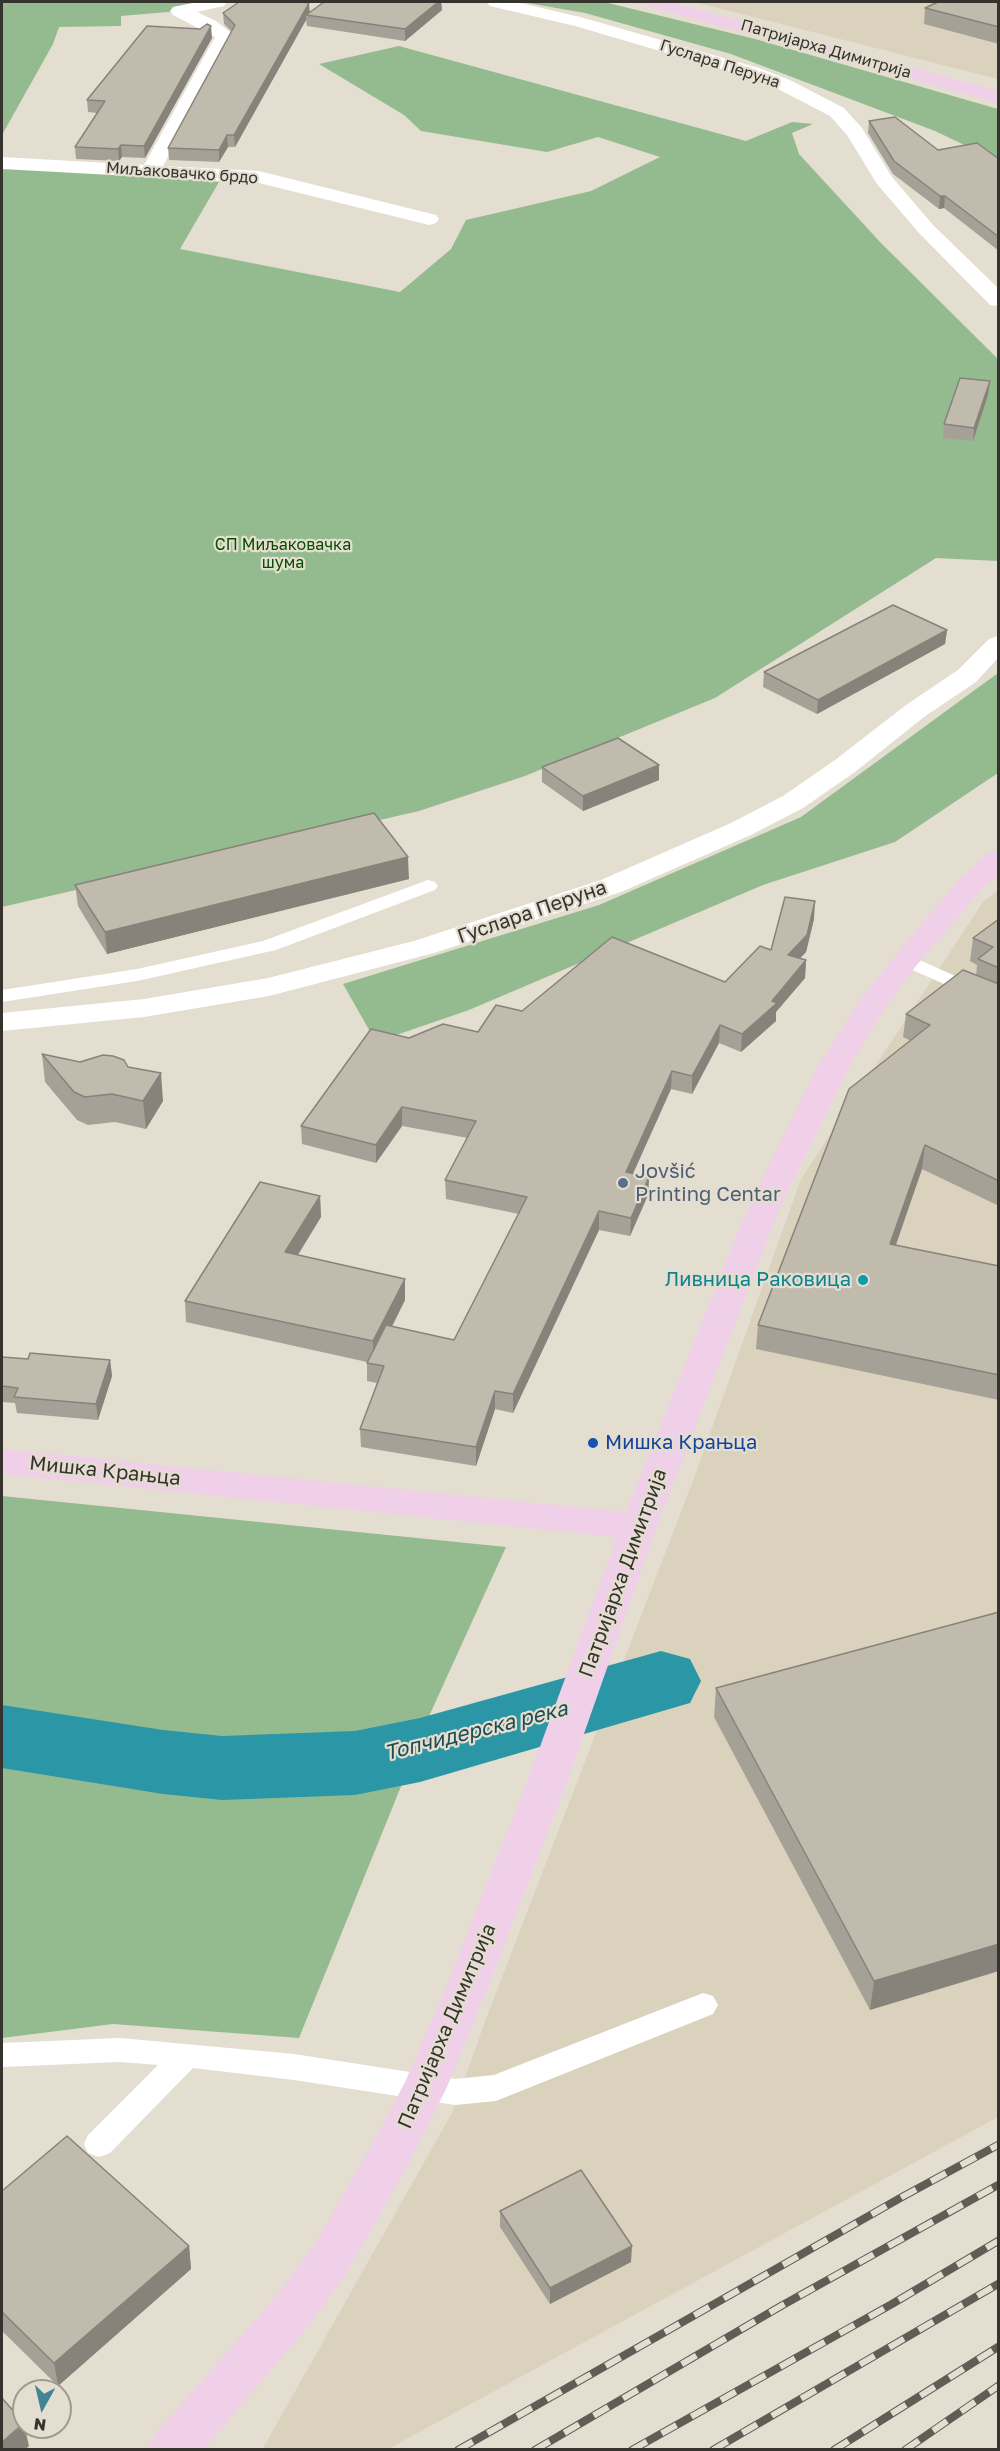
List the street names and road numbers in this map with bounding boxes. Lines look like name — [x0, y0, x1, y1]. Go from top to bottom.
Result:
street label: Патријарха Димитрија — [739, 15, 913, 83]
street label: Гуслара Перуна — [658, 36, 782, 92]
street label: Миљаковачко брдо — [105, 158, 259, 188]
street label: Гуслара Перуна — [454, 875, 610, 949]
street label: Мишка Крањца — [28, 1451, 182, 1491]
street label: Патријарха Димитрија — [574, 1465, 672, 1681]
street label: Патријарха Димитрија — [393, 1920, 501, 2132]

